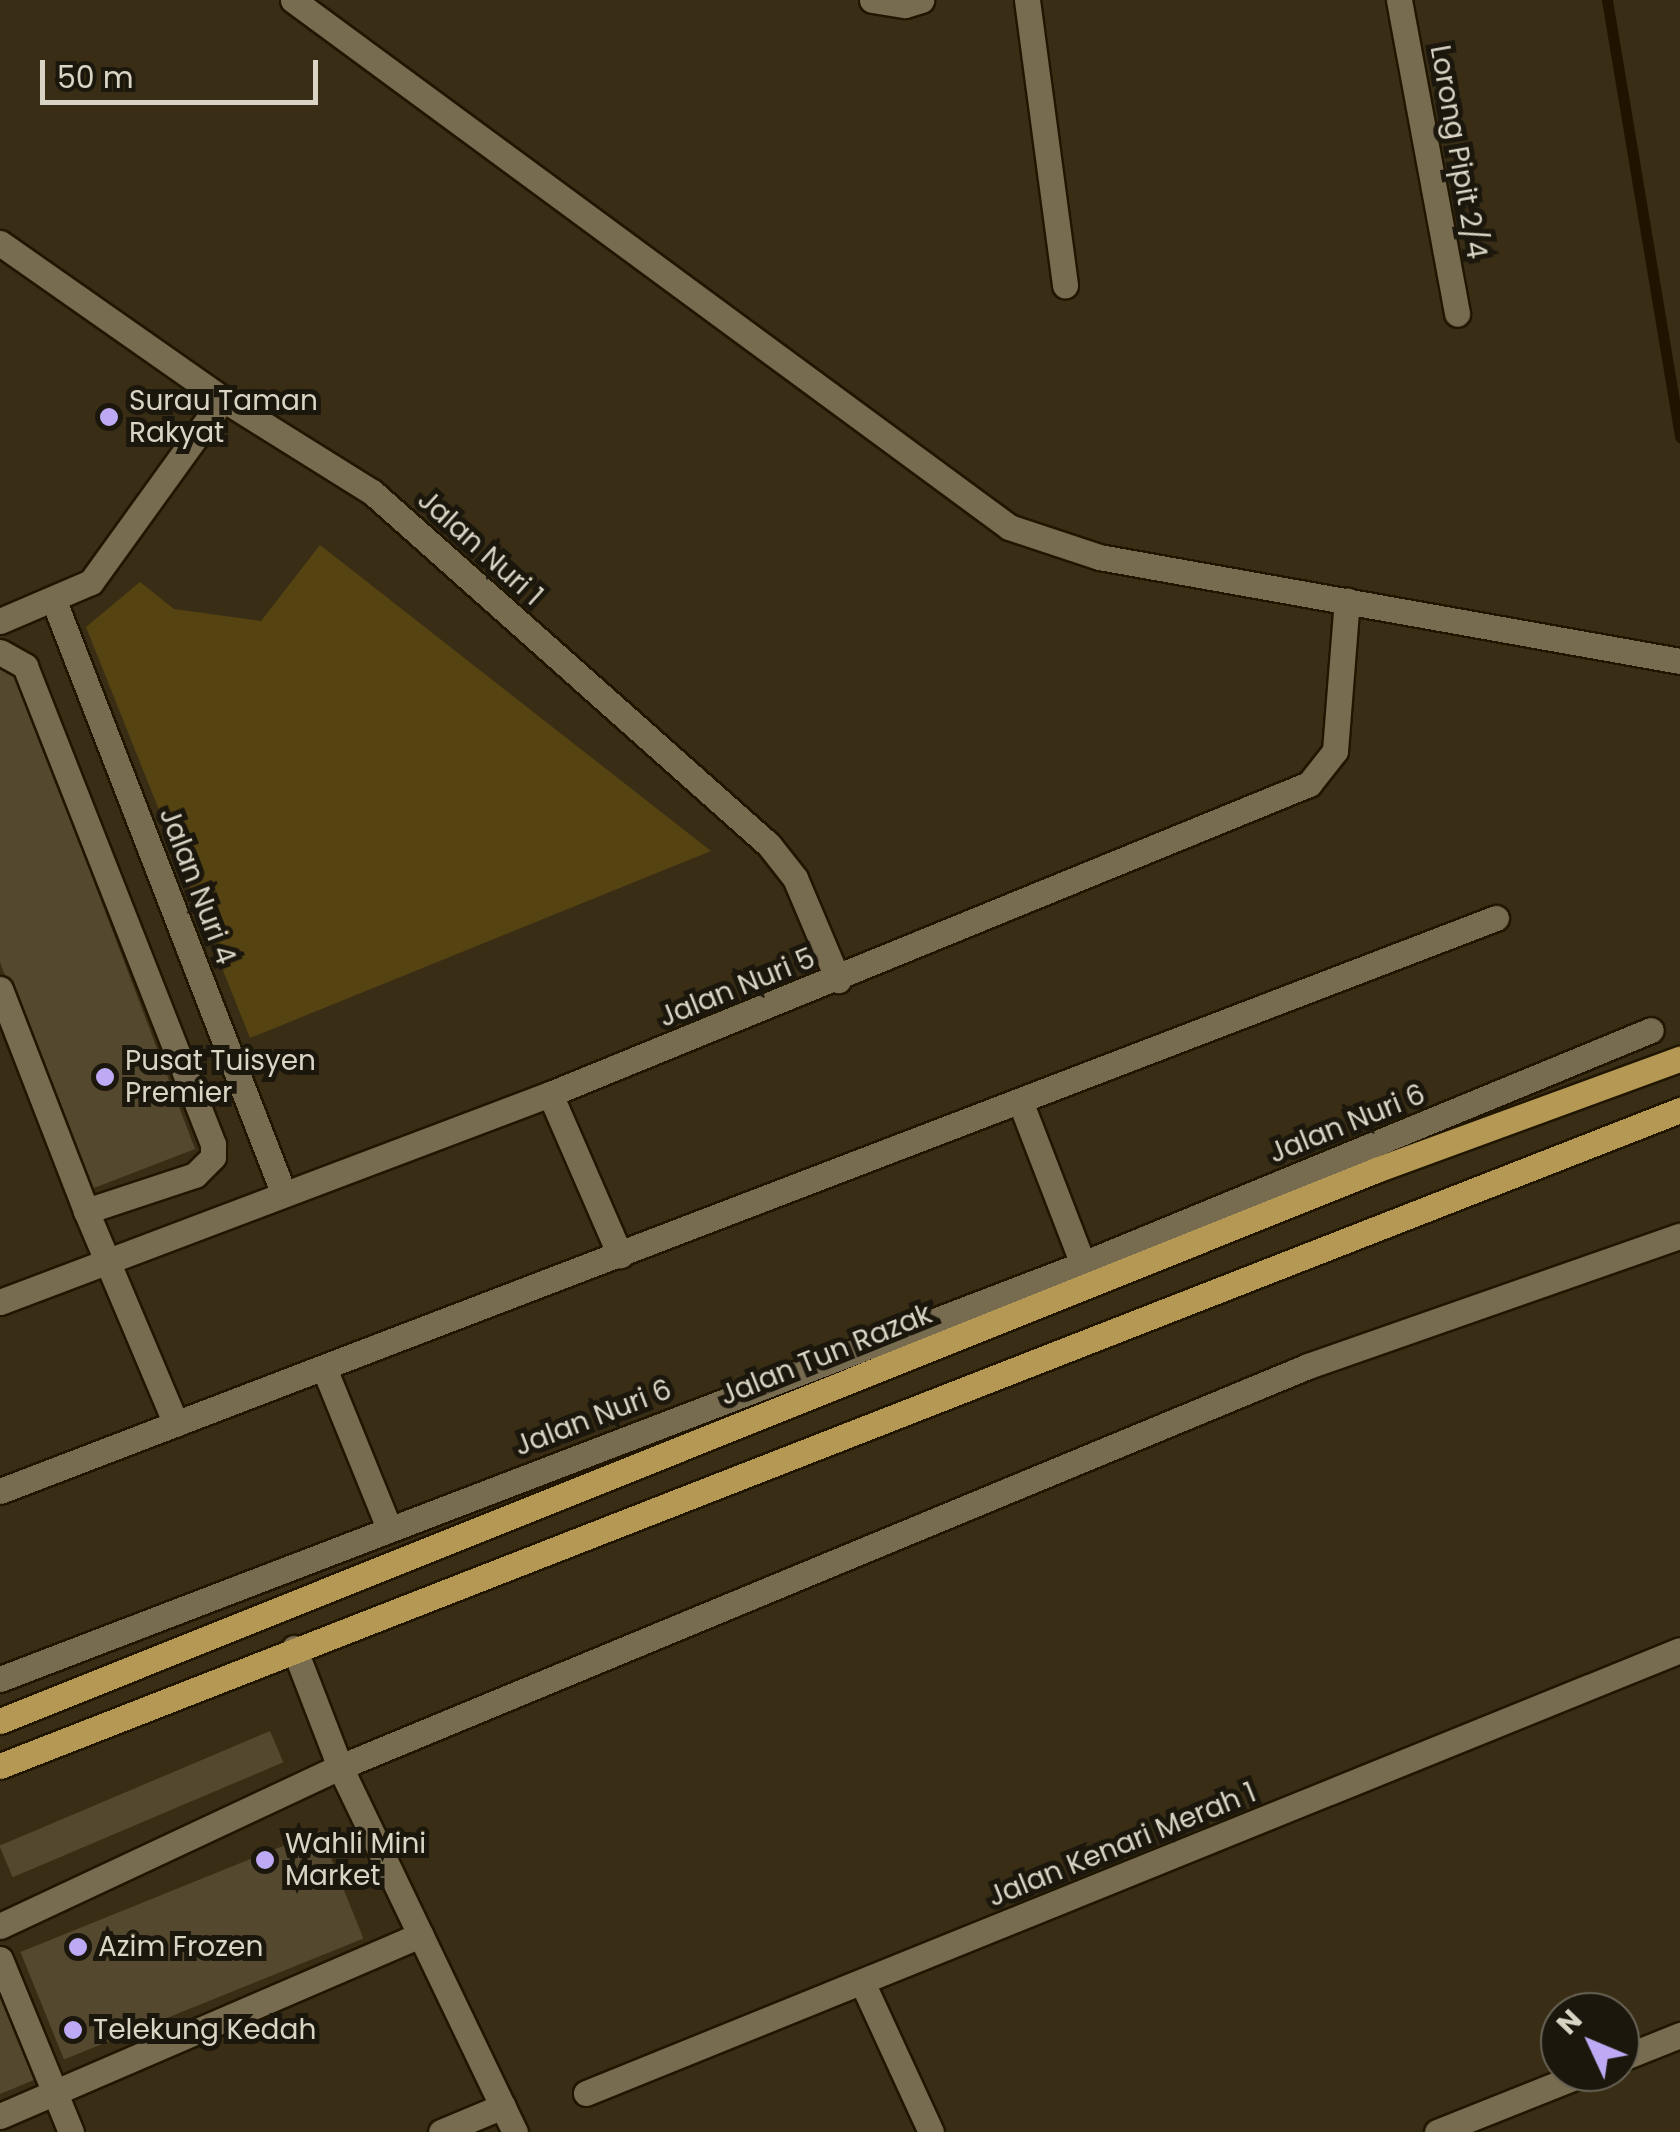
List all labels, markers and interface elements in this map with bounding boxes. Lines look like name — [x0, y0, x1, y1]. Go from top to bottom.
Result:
scale bar — [45, 40, 322, 102]
street label: Lorong Pipit 2/4 — [1423, 43, 1493, 261]
text: 50 m — [57, 56, 134, 99]
place label: Surau Taman Rakyat — [129, 384, 318, 450]
marker: Surau Taman Rakyat — [98, 406, 120, 428]
street label: Jalan Nuri 1 — [411, 483, 549, 613]
street label: Jalan Nuri 4 — [152, 803, 242, 969]
street label: Jalan Nuri 5 — [654, 942, 820, 1034]
place label: Pusat Tuisyen Premier — [125, 1044, 316, 1110]
marker: Pusat Tuisyen Premier — [94, 1066, 116, 1088]
street label: Jalan Nuri 6 — [1264, 1077, 1430, 1171]
street label: Jalan Tun Razak — [715, 1297, 937, 1413]
street label: Jalan Nuri 6 — [510, 1373, 676, 1463]
street label: Jalan Kenari Merah 1 — [983, 1776, 1261, 1914]
place label: Wahli Mini Market — [285, 1827, 426, 1893]
marker: Wahli Mini Market — [254, 1849, 276, 1871]
place label: Azim Frozen — [98, 1930, 263, 1964]
marker: Azim Frozen — [67, 1936, 89, 1958]
north arrow — [1540, 1992, 1640, 2092]
text: N — [1548, 2001, 1591, 2043]
place label: Telekung Kedah — [93, 2013, 316, 2047]
marker: Telekung Kedah — [62, 2019, 84, 2041]

